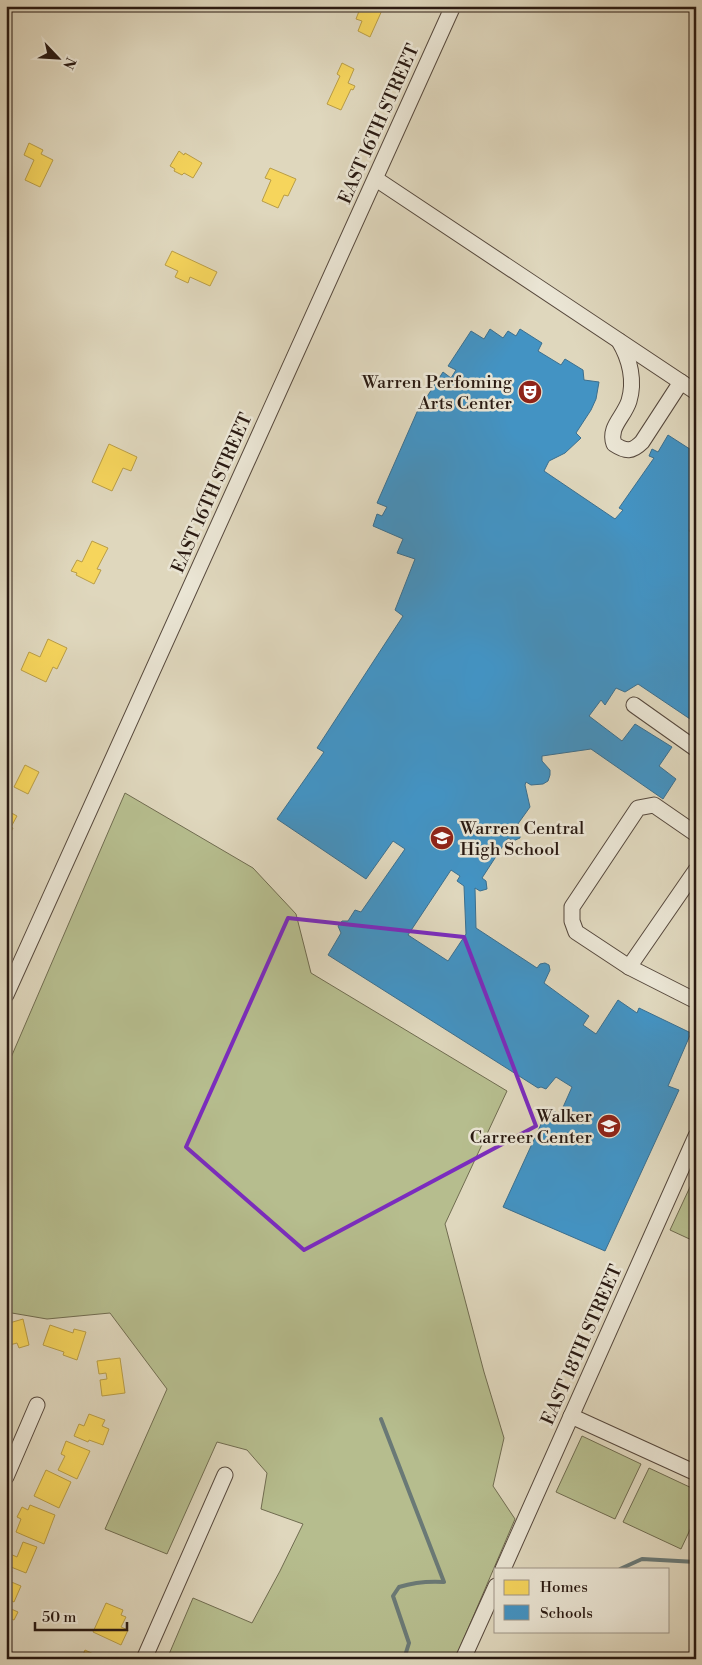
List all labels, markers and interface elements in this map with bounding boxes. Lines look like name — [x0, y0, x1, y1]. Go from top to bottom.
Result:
north arrow — [32, 32, 82, 82]
street label: EAST 16TH STREET — [333, 40, 425, 208]
text: N — [58, 54, 79, 72]
place label: Warren Perfoming Arts Center — [361, 371, 513, 415]
theatre icon: Warren Perfoming Arts Center — [517, 379, 543, 405]
street label: EAST 16TH STREET — [166, 409, 258, 577]
place label: Warren Central High School — [459, 817, 585, 861]
school or university icon: Warren Central High School — [429, 825, 455, 851]
place label: Walker Carreer Center — [470, 1105, 592, 1149]
school or university icon: Walker Carreer Center — [596, 1113, 622, 1139]
street label: EAST 18TH STREET — [536, 1261, 628, 1429]
legend — [494, 1568, 670, 1632]
text: Homes — [540, 1578, 588, 1597]
scale bar — [35, 1600, 128, 1632]
text: Schools — [540, 1604, 593, 1623]
text: 50 m — [42, 1608, 76, 1627]

